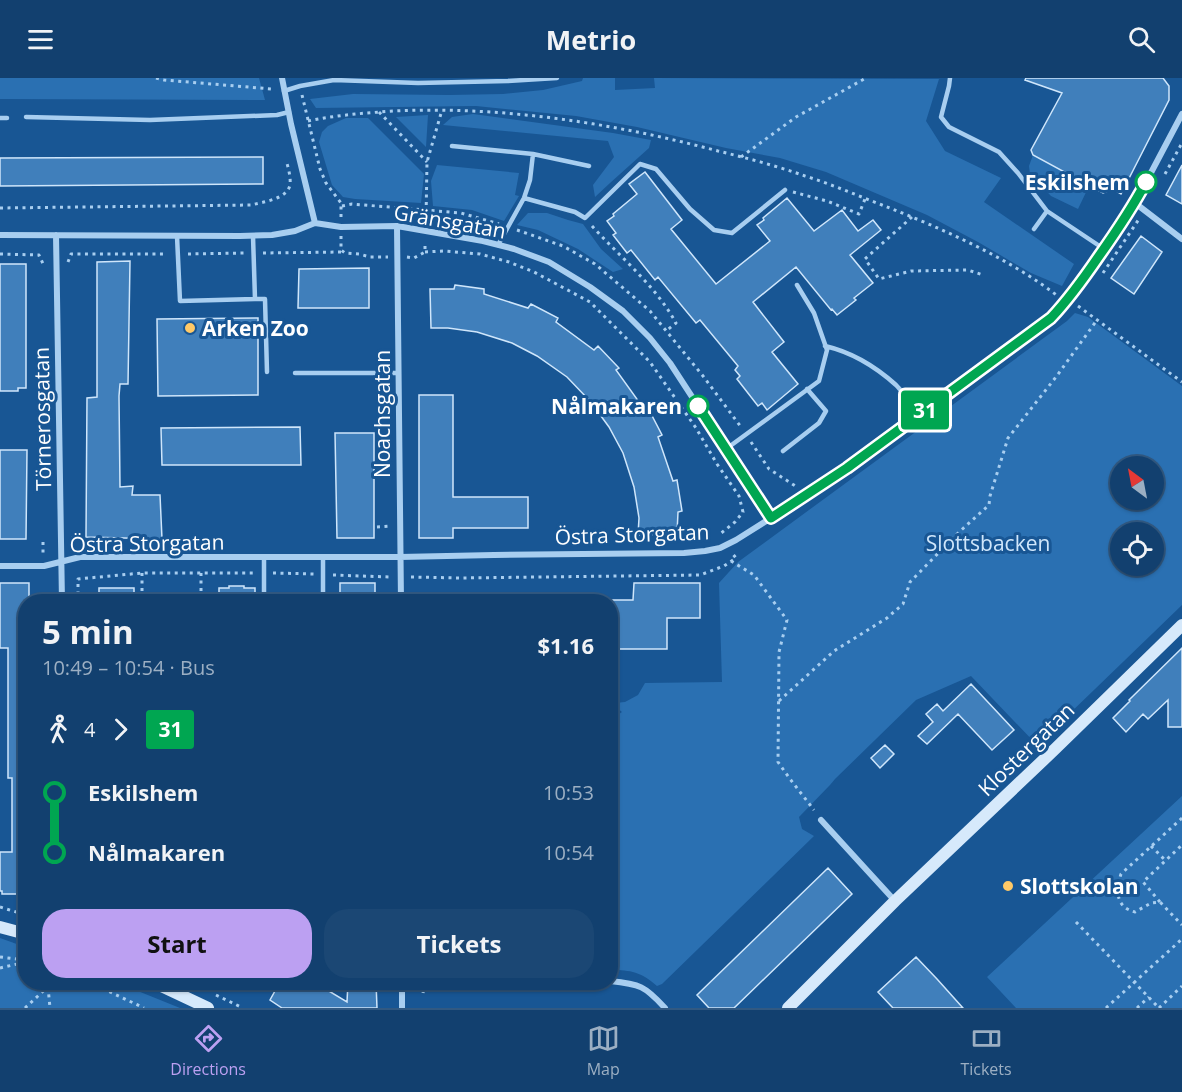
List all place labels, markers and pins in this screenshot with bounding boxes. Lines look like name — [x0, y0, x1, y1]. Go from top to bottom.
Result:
place label: Eskilshem — [1025, 168, 1130, 196]
marker: Eskilshem — [1135, 171, 1157, 193]
place label: Arken Zoo — [202, 314, 309, 342]
marker: Arken Zoo — [183, 321, 197, 335]
place label: Nålmakaren — [551, 392, 682, 420]
marker: Nålmakaren — [687, 395, 709, 417]
place label: Slottskolan — [1020, 872, 1139, 900]
marker: Slottskolan — [1001, 879, 1015, 893]

